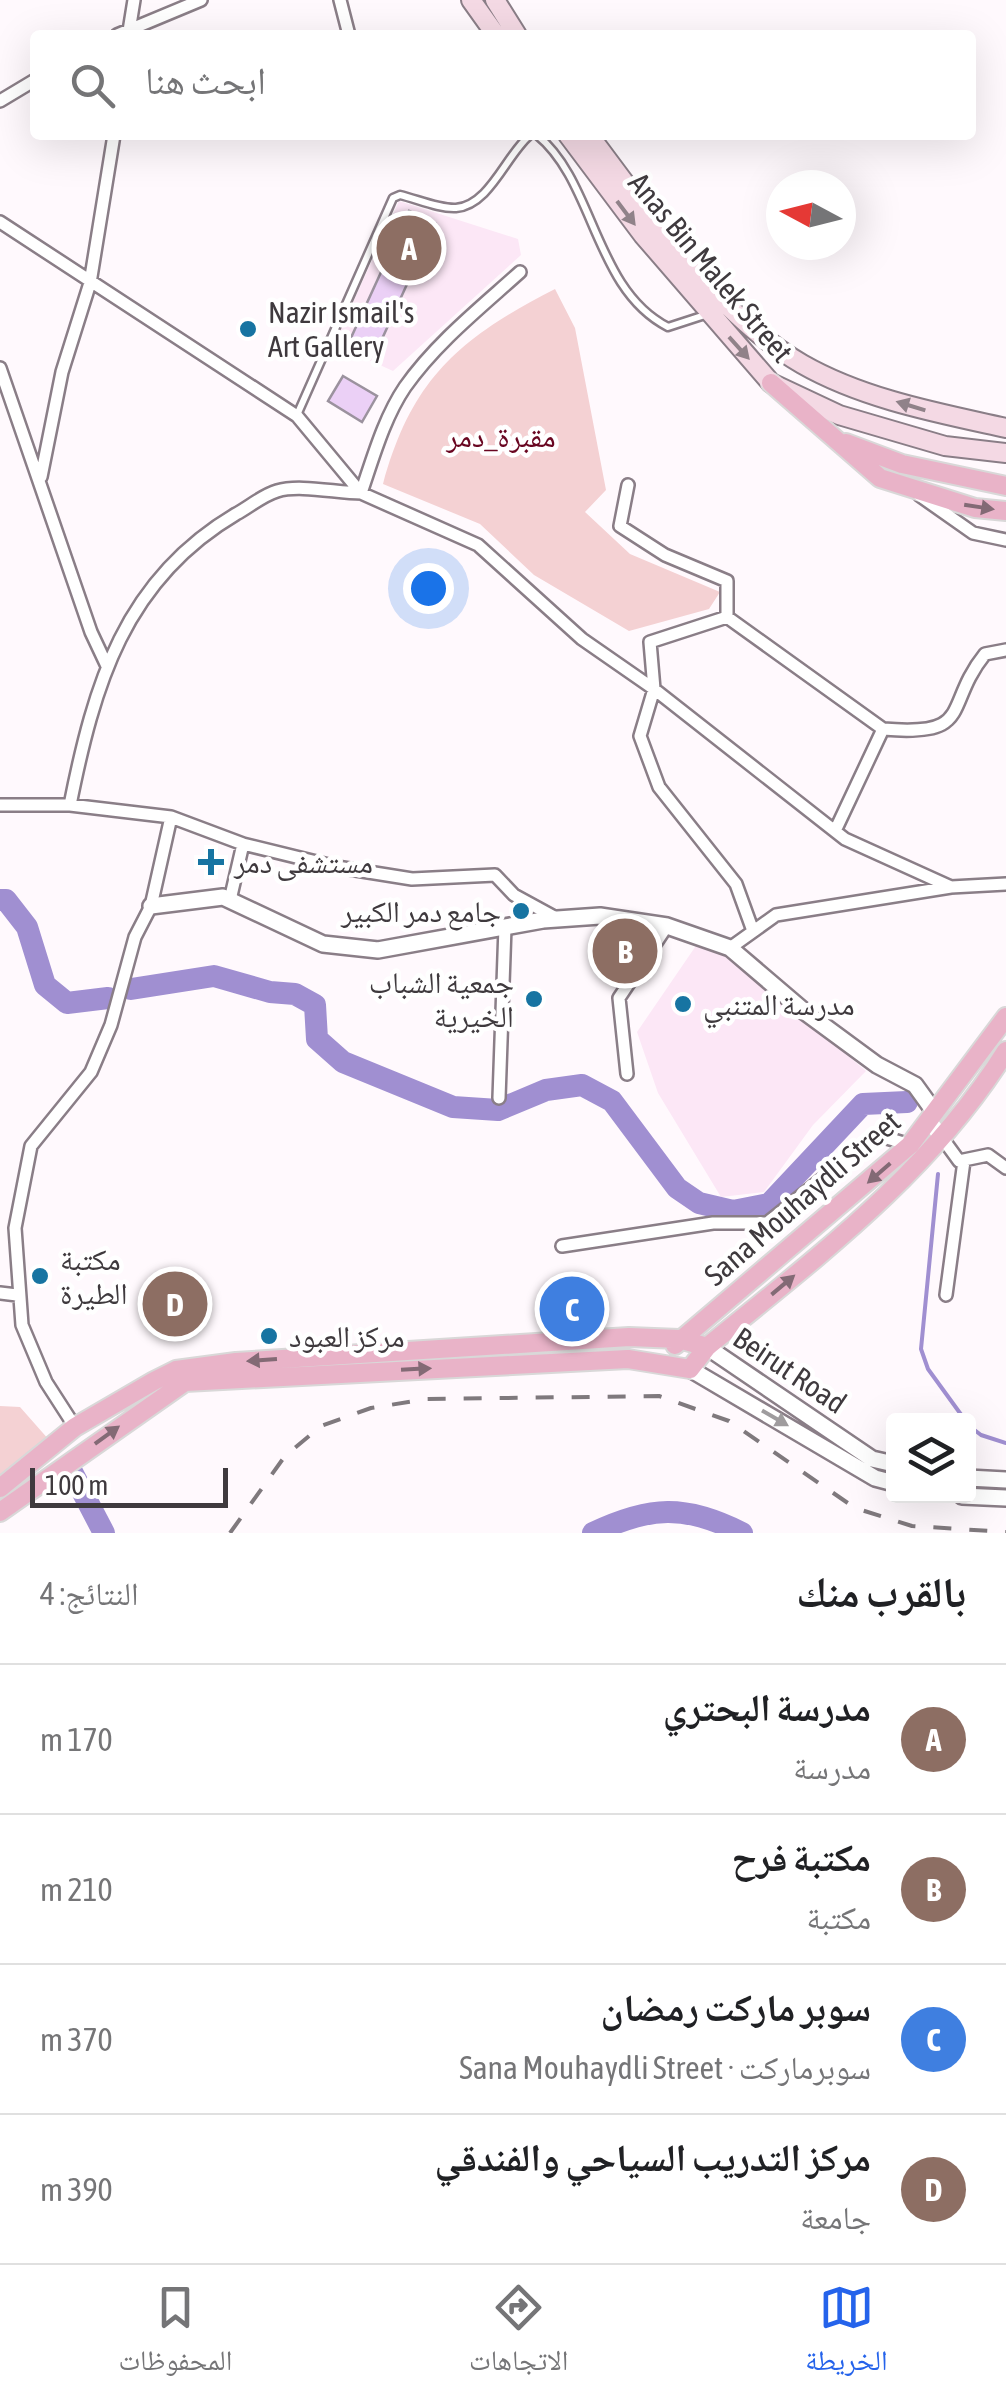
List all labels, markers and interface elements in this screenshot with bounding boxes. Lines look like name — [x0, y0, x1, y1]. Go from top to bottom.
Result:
search box — [30, 30, 976, 140]
icon: search — [65, 58, 120, 113]
text: ابحث هنا — [145, 59, 266, 102]
street label: Anas Bin Malek Street — [622, 166, 800, 368]
north arrow — [766, 170, 856, 260]
one-way arrow — [616, 200, 636, 226]
pin: A — [376, 210, 442, 286]
place label: Nazir Ismail's Art Gallery — [268, 295, 414, 363]
marker: Nazir Ismail's Art Gallery — [237, 318, 259, 340]
one-way arrow — [728, 335, 750, 360]
one-way arrow — [895, 398, 926, 413]
park label: مقبرة_دمر — [445, 419, 556, 454]
one-way arrow — [964, 500, 995, 515]
your location — [403, 563, 454, 614]
place label: مستشفى دمر — [233, 845, 373, 881]
marker: مستشفى دمر — [198, 849, 224, 875]
place label: جامع دمر الكبير — [340, 894, 501, 931]
marker: جامع دمر الكبير — [510, 900, 532, 922]
pin: B — [592, 914, 658, 988]
place label: جمعية الشباب الخيرية — [369, 965, 514, 1034]
place label: مدرسة المتنبي — [703, 987, 855, 1029]
marker: جمعية الشباب الخيرية — [523, 988, 545, 1010]
marker: مدرسة المتنبي — [672, 993, 694, 1015]
street label: Sana Mouhaydli Street — [697, 1104, 907, 1292]
one-way arrow — [867, 1162, 892, 1184]
place label: مكتبة الطيرة — [60, 1242, 128, 1311]
marker: مكتبة الطيرة — [29, 1265, 51, 1287]
pin: D — [142, 1266, 208, 1342]
pin: C — [540, 1272, 604, 1346]
one-way arrow — [770, 1275, 795, 1296]
place label: مركز العبود — [289, 1319, 405, 1354]
street label: Beirut Road — [727, 1320, 853, 1420]
marker: مركز العبود — [258, 1325, 280, 1347]
one-way arrow — [245, 1352, 277, 1368]
one-way arrow — [400, 1361, 432, 1377]
one-way arrow — [760, 1409, 789, 1426]
map controls — [886, 1413, 976, 1503]
button: layers — [886, 1413, 976, 1503]
one-way arrow — [94, 1425, 121, 1445]
scale bar — [30, 1463, 228, 1508]
text: 100 m — [45, 1469, 108, 1501]
text: بالقرب منك — [796, 1568, 966, 1616]
text: النتائج: 4 — [40, 1575, 139, 1612]
text: مدرسة البحتري — [663, 1686, 871, 1729]
text: 170 m — [40, 1721, 113, 1758]
text: A — [926, 1721, 941, 1758]
text: مدرسة — [793, 1749, 871, 1786]
text: مكتبة فرح — [731, 1836, 871, 1879]
text: 210 m — [40, 1871, 113, 1908]
text: B — [926, 1871, 941, 1908]
text: مكتبة — [806, 1899, 871, 1936]
text: سوبر ماركت رمضان — [601, 1986, 871, 2029]
text: 370 m — [40, 2021, 113, 2058]
text: C — [926, 2021, 941, 2058]
text: سوبرماركت · Sana Mouhaydli Street — [459, 2049, 871, 2086]
text: مركز التدريب السياحي والفندقي — [434, 2136, 871, 2179]
text: 390 m — [40, 2171, 113, 2208]
text: D — [925, 2171, 942, 2208]
text: جامعة — [800, 2199, 871, 2236]
tab: المحفوظات — [118, 2280, 232, 2388]
tab: الاتجاهات — [469, 2280, 568, 2388]
tab: الخريطة — [805, 2280, 888, 2388]

